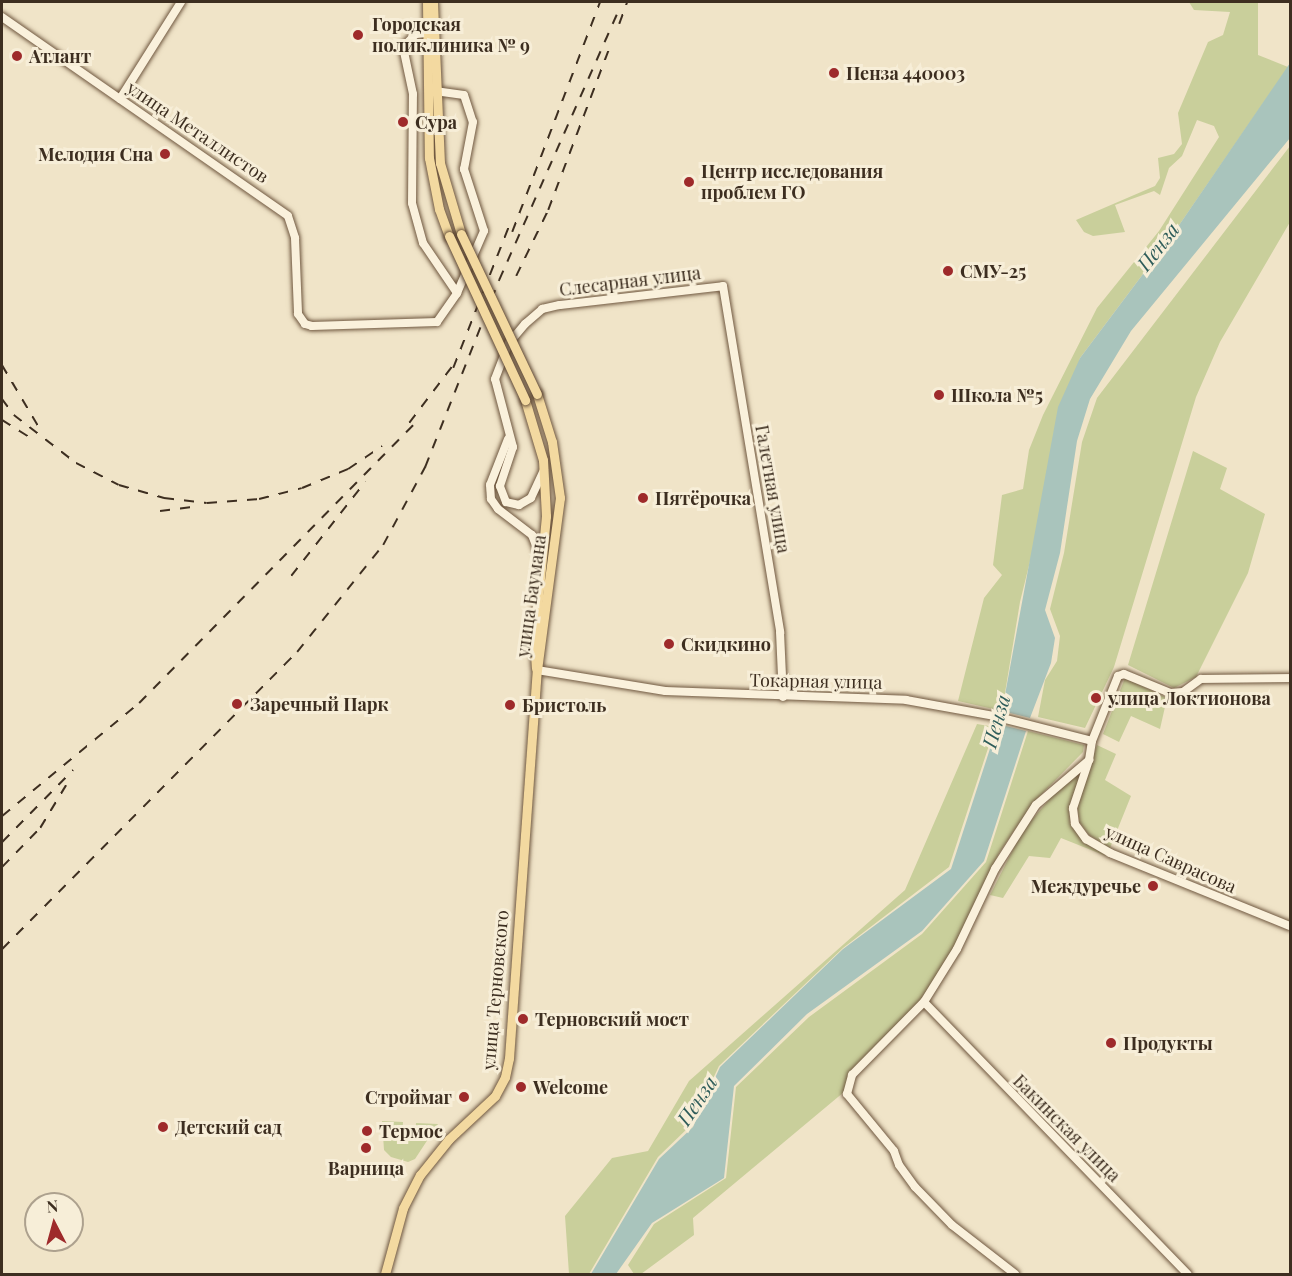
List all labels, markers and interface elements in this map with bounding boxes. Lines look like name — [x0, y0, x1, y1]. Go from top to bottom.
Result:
place label: Городская поликлиника № 9 — [372, 14, 530, 57]
marker: Городская поликлиника № 9 — [349, 26, 367, 44]
place label: Атлант — [29, 45, 91, 67]
marker: Атлант — [10, 49, 24, 63]
place label: Пенза 440003 — [846, 62, 966, 84]
marker: Пенза 440003 — [827, 66, 841, 80]
street label: улица Металлистов — [123, 77, 273, 187]
place label: Сура — [415, 111, 457, 133]
marker: Сура — [396, 115, 410, 129]
place label: Мелодия Сна — [38, 143, 153, 165]
marker: Мелодия Сна — [158, 147, 172, 161]
place label: Центр исследования проблем ГО — [701, 161, 883, 204]
marker: Центр исследования проблем ГО — [682, 175, 696, 189]
water label: Пенза — [1131, 217, 1183, 275]
place label: СМУ-25 — [960, 260, 1026, 282]
street label: Слесарная улица — [558, 262, 702, 300]
marker: СМУ-25 — [941, 264, 955, 278]
place label: Школа №5 — [951, 384, 1043, 406]
marker: Школа №5 — [932, 388, 946, 402]
street label: Галетная улица — [751, 423, 795, 555]
place label: Пятёрочка — [655, 487, 751, 509]
marker: Пятёрочка — [636, 491, 650, 505]
street label: улица Баумана — [512, 533, 550, 659]
place label: Скидкино — [681, 633, 771, 655]
marker: Скидкино — [662, 637, 676, 651]
street label: Токарная улица — [749, 669, 883, 693]
place label: улица Локтионова — [1108, 687, 1271, 709]
water label: Пенза — [976, 691, 1014, 751]
marker: улица Локтионова — [1089, 691, 1103, 705]
place label: Заречный Парк — [250, 693, 389, 715]
place label: Бристоль — [522, 694, 606, 716]
marker: Заречный Парк — [228, 695, 246, 713]
marker: Бристоль — [503, 698, 517, 712]
street label: улица Саврасова — [1102, 820, 1240, 898]
place label: Междуречье — [1031, 875, 1141, 897]
marker: Междуречье — [1146, 879, 1160, 893]
street label: улица Терновского — [477, 909, 513, 1071]
place label: Терновский мост — [535, 1008, 689, 1030]
marker: Терновский мост — [516, 1012, 530, 1026]
place label: Продукты — [1123, 1032, 1213, 1054]
marker: Продукты — [1104, 1036, 1118, 1050]
street label: Бакинская улица — [1009, 1070, 1125, 1186]
water label: Пенза — [671, 1071, 721, 1129]
place label: Welcome — [533, 1076, 608, 1098]
marker: Welcome — [514, 1080, 528, 1094]
place label: Строймаг — [365, 1086, 452, 1108]
marker: Строймаг — [457, 1090, 471, 1104]
place label: Детский сад — [175, 1116, 282, 1138]
marker: Детский сад — [156, 1120, 170, 1134]
place label: Термос — [379, 1120, 443, 1142]
marker: Термос — [360, 1124, 374, 1138]
marker: Варница — [359, 1141, 373, 1155]
place label: Варница — [328, 1157, 404, 1179]
north arrow — [24, 1192, 84, 1252]
text: N — [45, 1195, 59, 1217]

